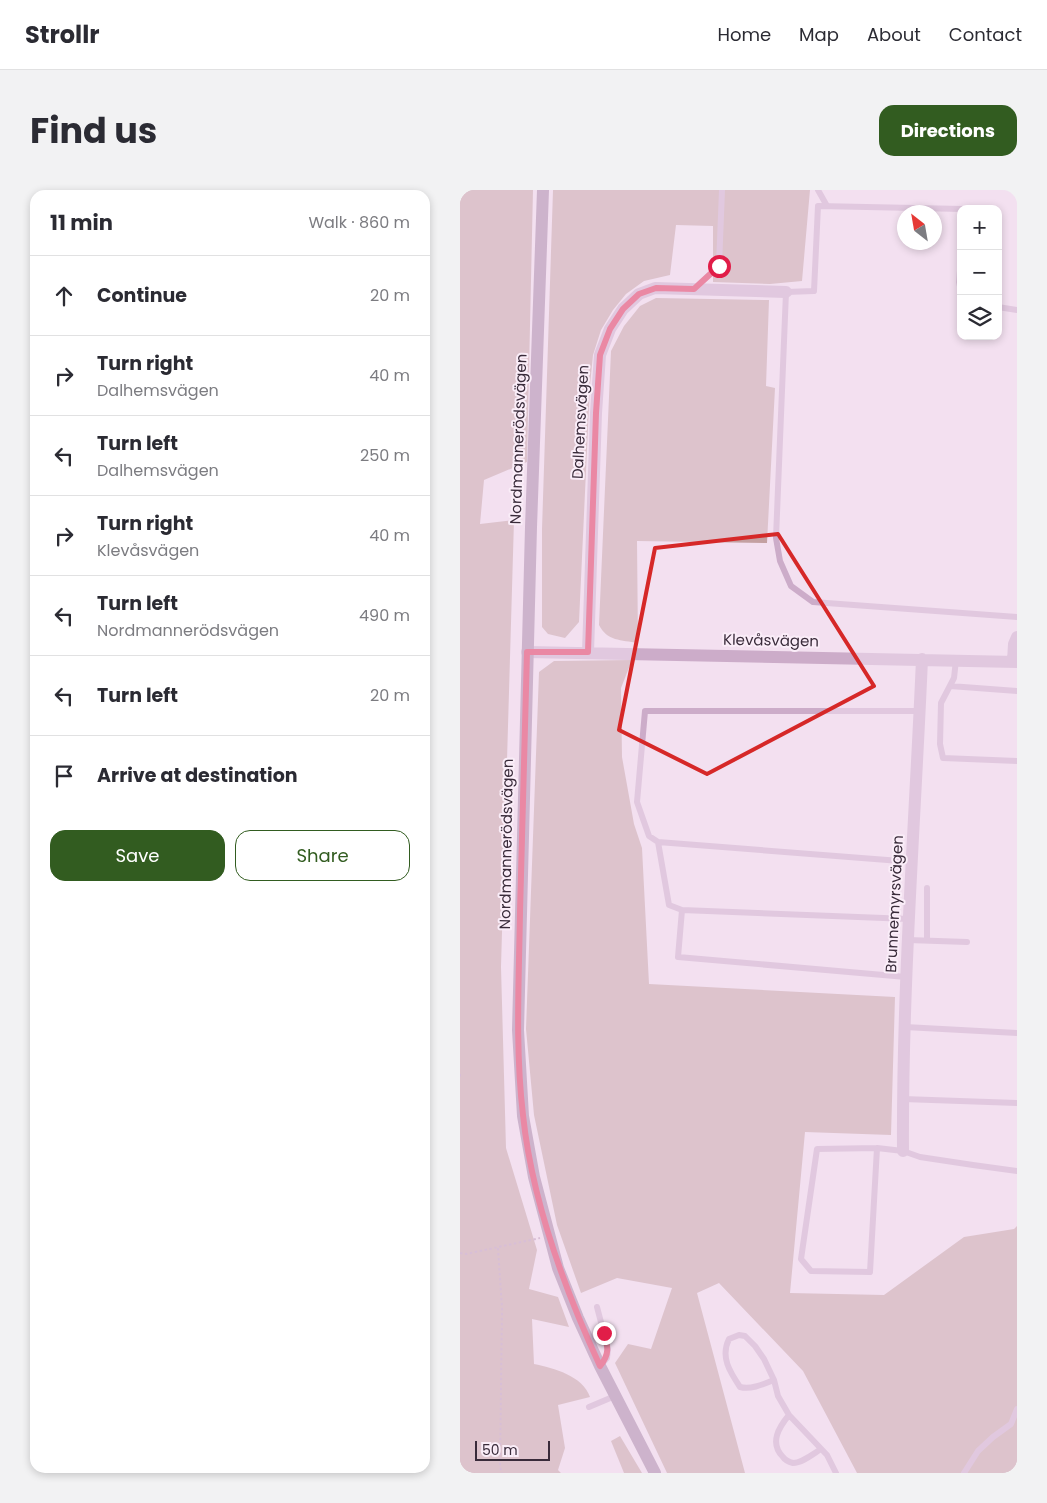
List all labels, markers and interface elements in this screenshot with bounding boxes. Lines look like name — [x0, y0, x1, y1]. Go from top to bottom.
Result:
text: Strollr — [25, 18, 100, 51]
text: Home — [717, 22, 771, 47]
text: Map — [799, 22, 839, 47]
text: About — [867, 22, 921, 47]
text: Contact — [949, 22, 1022, 47]
button: Directions — [879, 105, 1017, 156]
text: Find us — [30, 106, 157, 155]
north arrow — [897, 205, 942, 250]
map controls — [957, 205, 1002, 340]
button: + — [957, 205, 1002, 250]
text: 11 min — [50, 208, 113, 237]
text: Walk · 860 m — [308, 211, 410, 234]
button: − — [957, 250, 1002, 295]
route start — [708, 255, 731, 278]
icon: ahead — [50, 282, 78, 310]
text: Continue — [97, 282, 187, 309]
text: 20 m — [370, 284, 410, 307]
button: layers — [957, 295, 1002, 340]
text: Turn right — [97, 350, 193, 377]
street label: Nordmannerödsvägen — [505, 353, 531, 525]
icon: right — [50, 362, 78, 390]
text: 40 m — [369, 364, 410, 387]
street label: Dalhemsvägen — [567, 364, 593, 480]
text: Dalhemsvägen — [97, 379, 219, 402]
text: Turn left — [97, 430, 178, 457]
icon: left — [50, 442, 78, 470]
text: 250 m — [360, 444, 410, 467]
text: Dalhemsvägen — [97, 459, 219, 482]
text: Turn right — [97, 510, 193, 537]
icon: right — [50, 522, 78, 550]
text: 40 m — [369, 524, 410, 547]
text: Klevåsvägen — [97, 539, 199, 562]
text: Turn left — [97, 590, 178, 617]
icon: left — [50, 602, 78, 630]
text: 490 m — [359, 604, 410, 627]
text: Nordmannerödsvägen — [97, 619, 279, 642]
street label: Klevåsvägen — [723, 629, 819, 651]
icon: left — [50, 682, 78, 710]
text: Turn left — [97, 682, 178, 709]
text: 20 m — [370, 684, 410, 707]
street label: Nordmannerödsvägen — [494, 758, 518, 930]
icon: arrive — [50, 762, 78, 790]
text: Arrive at destination — [97, 762, 298, 789]
button: Save — [50, 830, 225, 881]
button: Share — [235, 830, 410, 881]
street label: Brunnemyrsvägen — [880, 835, 908, 973]
route end — [593, 1322, 616, 1345]
scale bar — [475, 1438, 550, 1461]
text: 50 m — [482, 1440, 518, 1460]

